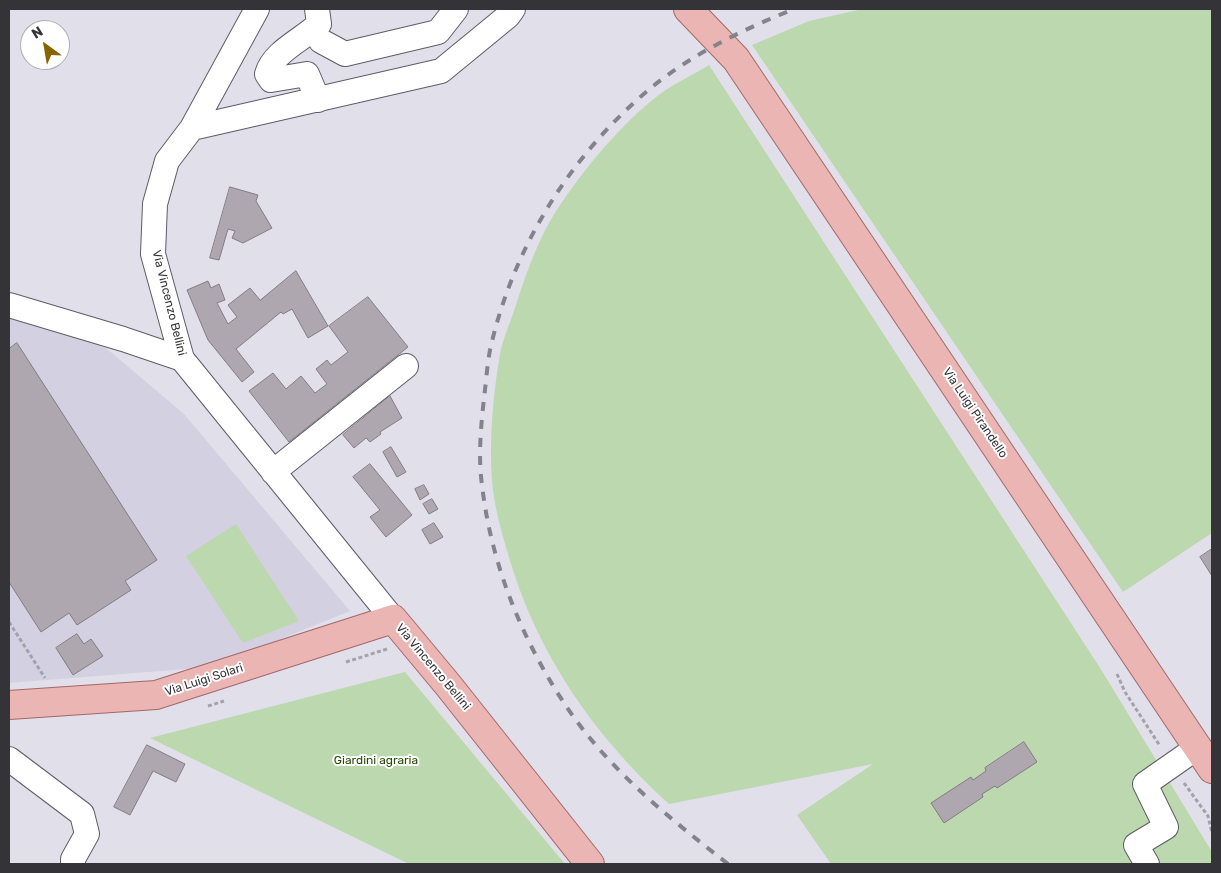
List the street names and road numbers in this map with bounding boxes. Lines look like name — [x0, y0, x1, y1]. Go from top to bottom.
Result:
street label: Via Vincenzo Bellini — [149, 249, 189, 357]
street label: Via Luigi Pirandello — [940, 365, 1010, 461]
street label: Via Vincenzo Bellini — [393, 621, 473, 713]
street label: Via Luigi Solari — [163, 661, 245, 699]

